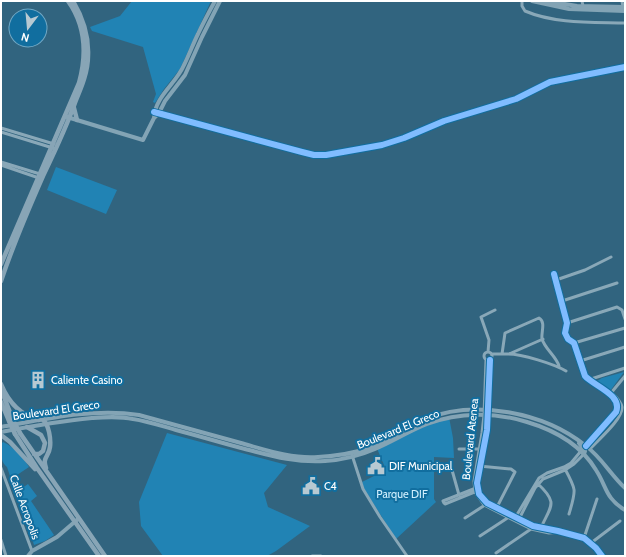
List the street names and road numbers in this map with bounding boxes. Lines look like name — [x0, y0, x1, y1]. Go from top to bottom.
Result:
street label: Boulevard El Greco — [12, 397, 100, 423]
street label: Boulevard Atenea — [459, 397, 481, 480]
street label: Boulevard El Greco — [355, 406, 441, 452]
street label: Calle Acropolis — [7, 473, 43, 542]

